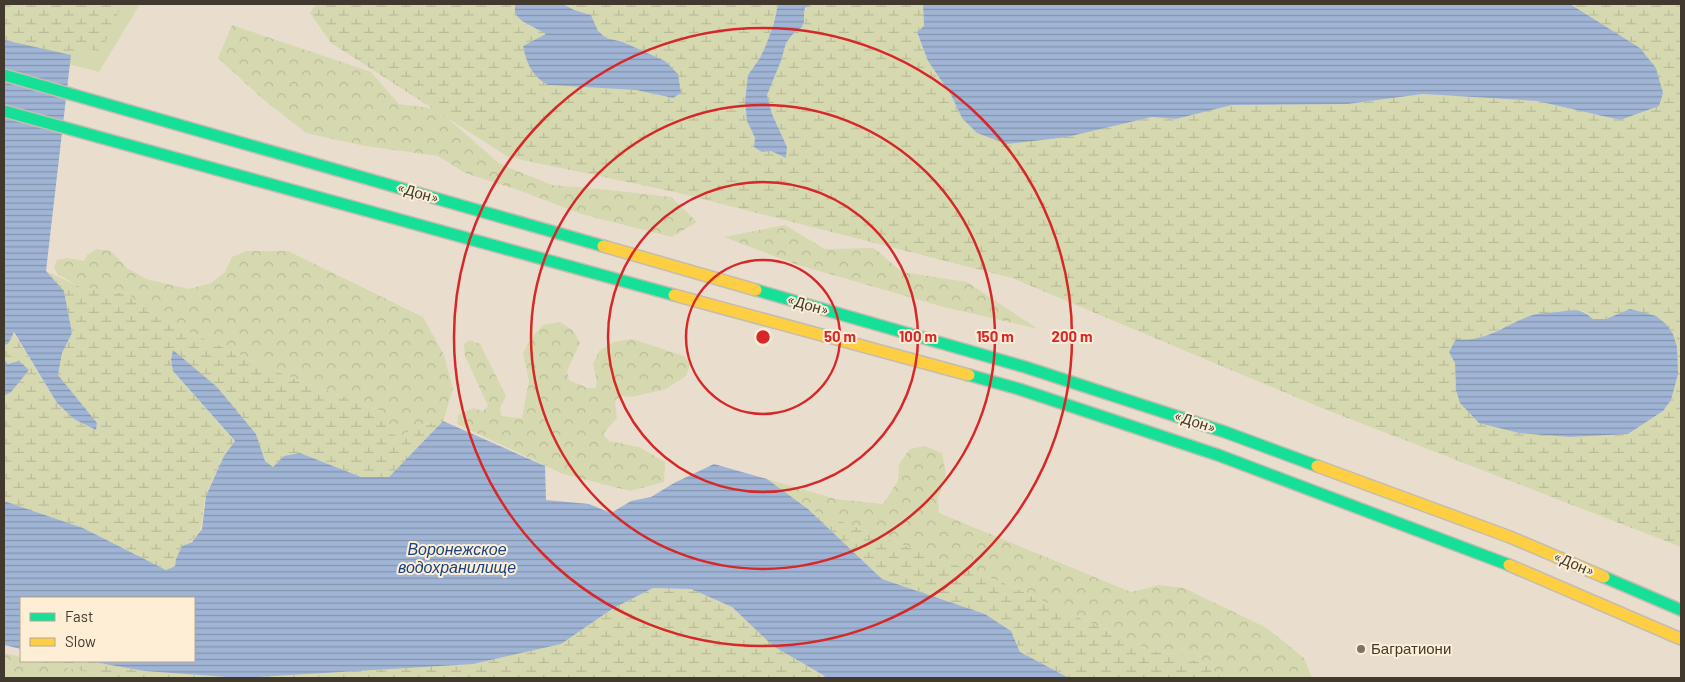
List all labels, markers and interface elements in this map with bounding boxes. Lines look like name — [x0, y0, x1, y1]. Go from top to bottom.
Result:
street label: «Дон» — [395, 177, 441, 207]
street label: «Дон» — [785, 289, 831, 319]
text: 50 m — [824, 327, 856, 345]
text: 100 m — [899, 327, 937, 345]
text: 150 m — [976, 327, 1014, 345]
text: 200 m — [1051, 327, 1093, 345]
centre of rings — [754, 328, 772, 346]
street label: «Дон» — [1172, 406, 1219, 436]
water label: Воронежское водохранилище — [398, 539, 516, 576]
street label: «Дон» — [1551, 546, 1598, 580]
legend — [20, 597, 195, 662]
text: Fast — [65, 607, 93, 625]
text: Slow — [65, 632, 96, 650]
place label: Багратиони — [1371, 639, 1451, 657]
marker: Багратиони — [1355, 643, 1367, 655]

